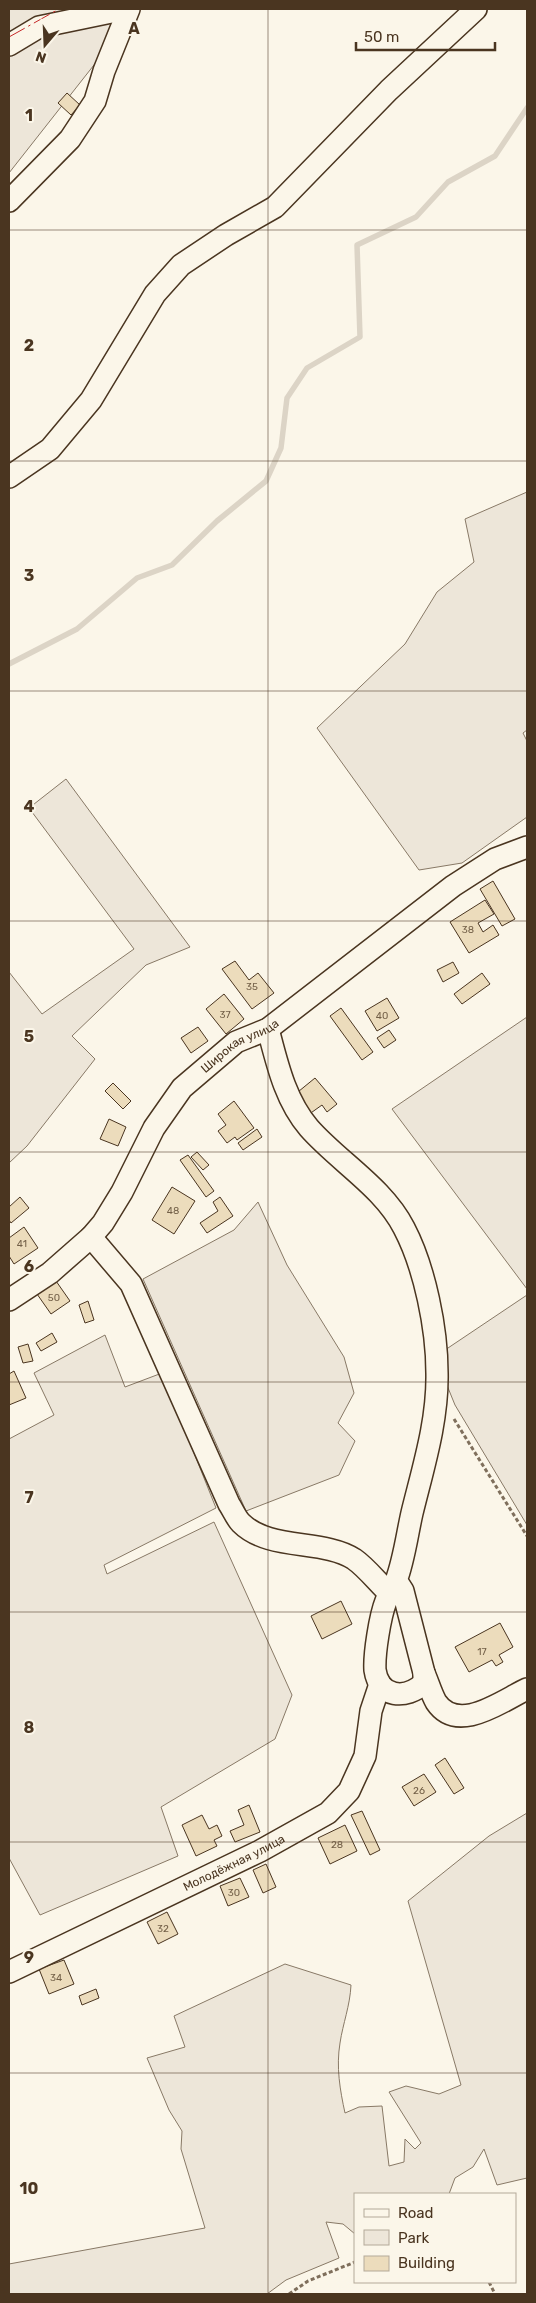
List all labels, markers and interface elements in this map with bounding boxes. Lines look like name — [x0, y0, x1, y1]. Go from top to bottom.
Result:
text: A — [128, 19, 140, 38]
north arrow — [20, 20, 70, 70]
scale bar — [356, 20, 495, 52]
text: 50 m — [364, 28, 399, 46]
text: N — [33, 47, 48, 66]
text: 1 — [25, 106, 33, 125]
text: 2 — [24, 336, 34, 355]
text: 3 — [24, 566, 34, 585]
text: 4 — [24, 797, 35, 816]
house number: 38 — [462, 924, 474, 936]
house number: 35 — [246, 981, 258, 993]
house number: 37 — [219, 1009, 231, 1021]
house number: 40 — [376, 1010, 388, 1022]
street label: Широкая улица — [198, 1016, 282, 1076]
text: 5 — [24, 1027, 34, 1046]
house number: 48 — [167, 1205, 179, 1217]
house number: 41 — [17, 1238, 27, 1250]
text: 6 — [24, 1257, 34, 1276]
house number: 50 — [48, 1292, 60, 1304]
text: 7 — [24, 1488, 34, 1507]
house number: 17 — [477, 1646, 487, 1658]
text: 8 — [24, 1718, 35, 1737]
house number: 26 — [413, 1785, 425, 1797]
street label: Молодёжная улица — [181, 1832, 287, 1894]
house number: 28 — [331, 1839, 343, 1851]
house number: 30 — [228, 1887, 240, 1899]
house number: 32 — [157, 1923, 169, 1935]
text: 9 — [24, 1948, 34, 1967]
house number: 34 — [50, 1972, 62, 1984]
text: 10 — [20, 2179, 39, 2198]
legend — [354, 2193, 516, 2283]
text: Road — [398, 2204, 434, 2222]
text: Park — [398, 2229, 429, 2247]
text: Building — [398, 2254, 455, 2272]

